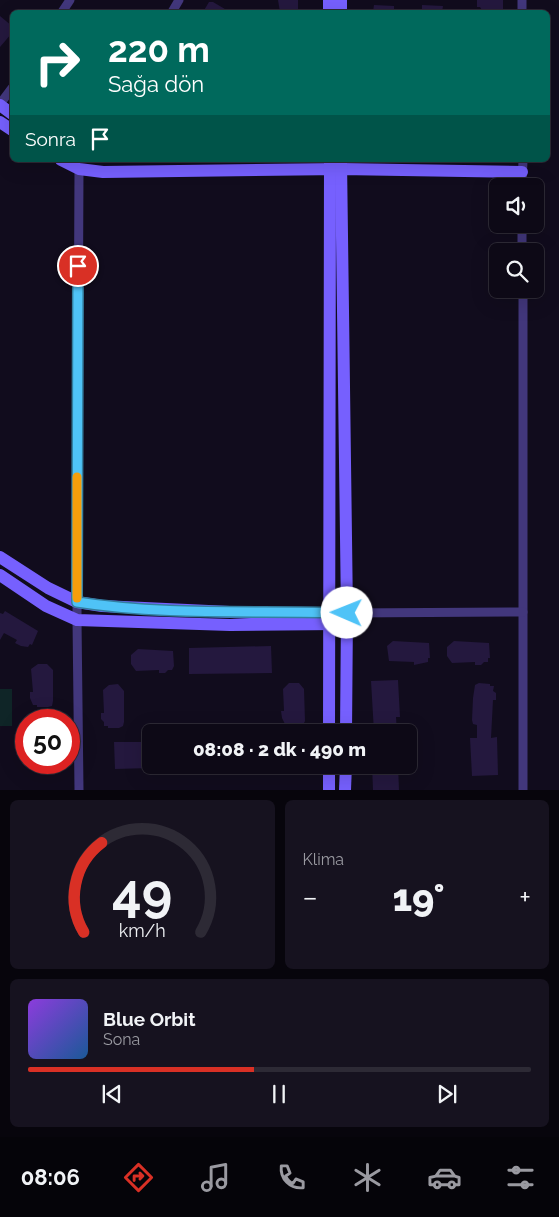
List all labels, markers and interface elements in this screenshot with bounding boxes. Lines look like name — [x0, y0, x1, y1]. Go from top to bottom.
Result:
text: 220 m — [108, 29, 210, 70]
icon: right — [25, 30, 90, 95]
text: Sağa dön — [108, 71, 204, 97]
icon: arrive — [86, 125, 114, 153]
text: Sonra — [25, 128, 76, 150]
map controls — [489, 178, 544, 298]
button: sound — [489, 178, 544, 233]
button: search — [489, 243, 544, 298]
pin — [57, 245, 99, 287]
icon: arrive — [64, 252, 92, 280]
position arrow — [320, 586, 372, 638]
speed limit sign: 50 — [15, 709, 80, 774]
text: 08:08 · 2 dk · 490 m — [193, 738, 366, 760]
text: Klima — [303, 850, 344, 869]
text: 49 — [112, 862, 172, 923]
text: 19° — [392, 875, 445, 920]
text: − — [303, 881, 318, 914]
text: + — [519, 881, 531, 914]
text: km/h — [119, 920, 166, 941]
text: Blue Orbit — [103, 1008, 195, 1030]
text: Sona — [103, 1030, 140, 1049]
icon: previous — [98, 1080, 126, 1108]
icon: pause — [265, 1080, 293, 1108]
icon: next — [433, 1080, 461, 1108]
icon: directions — [121, 1160, 156, 1195]
icon: music — [198, 1160, 233, 1195]
icon: phone — [274, 1160, 309, 1195]
icon: climate — [350, 1160, 385, 1195]
icon: car — [427, 1160, 462, 1195]
icon: filters — [503, 1160, 538, 1195]
text: 08:06 — [21, 1164, 80, 1190]

